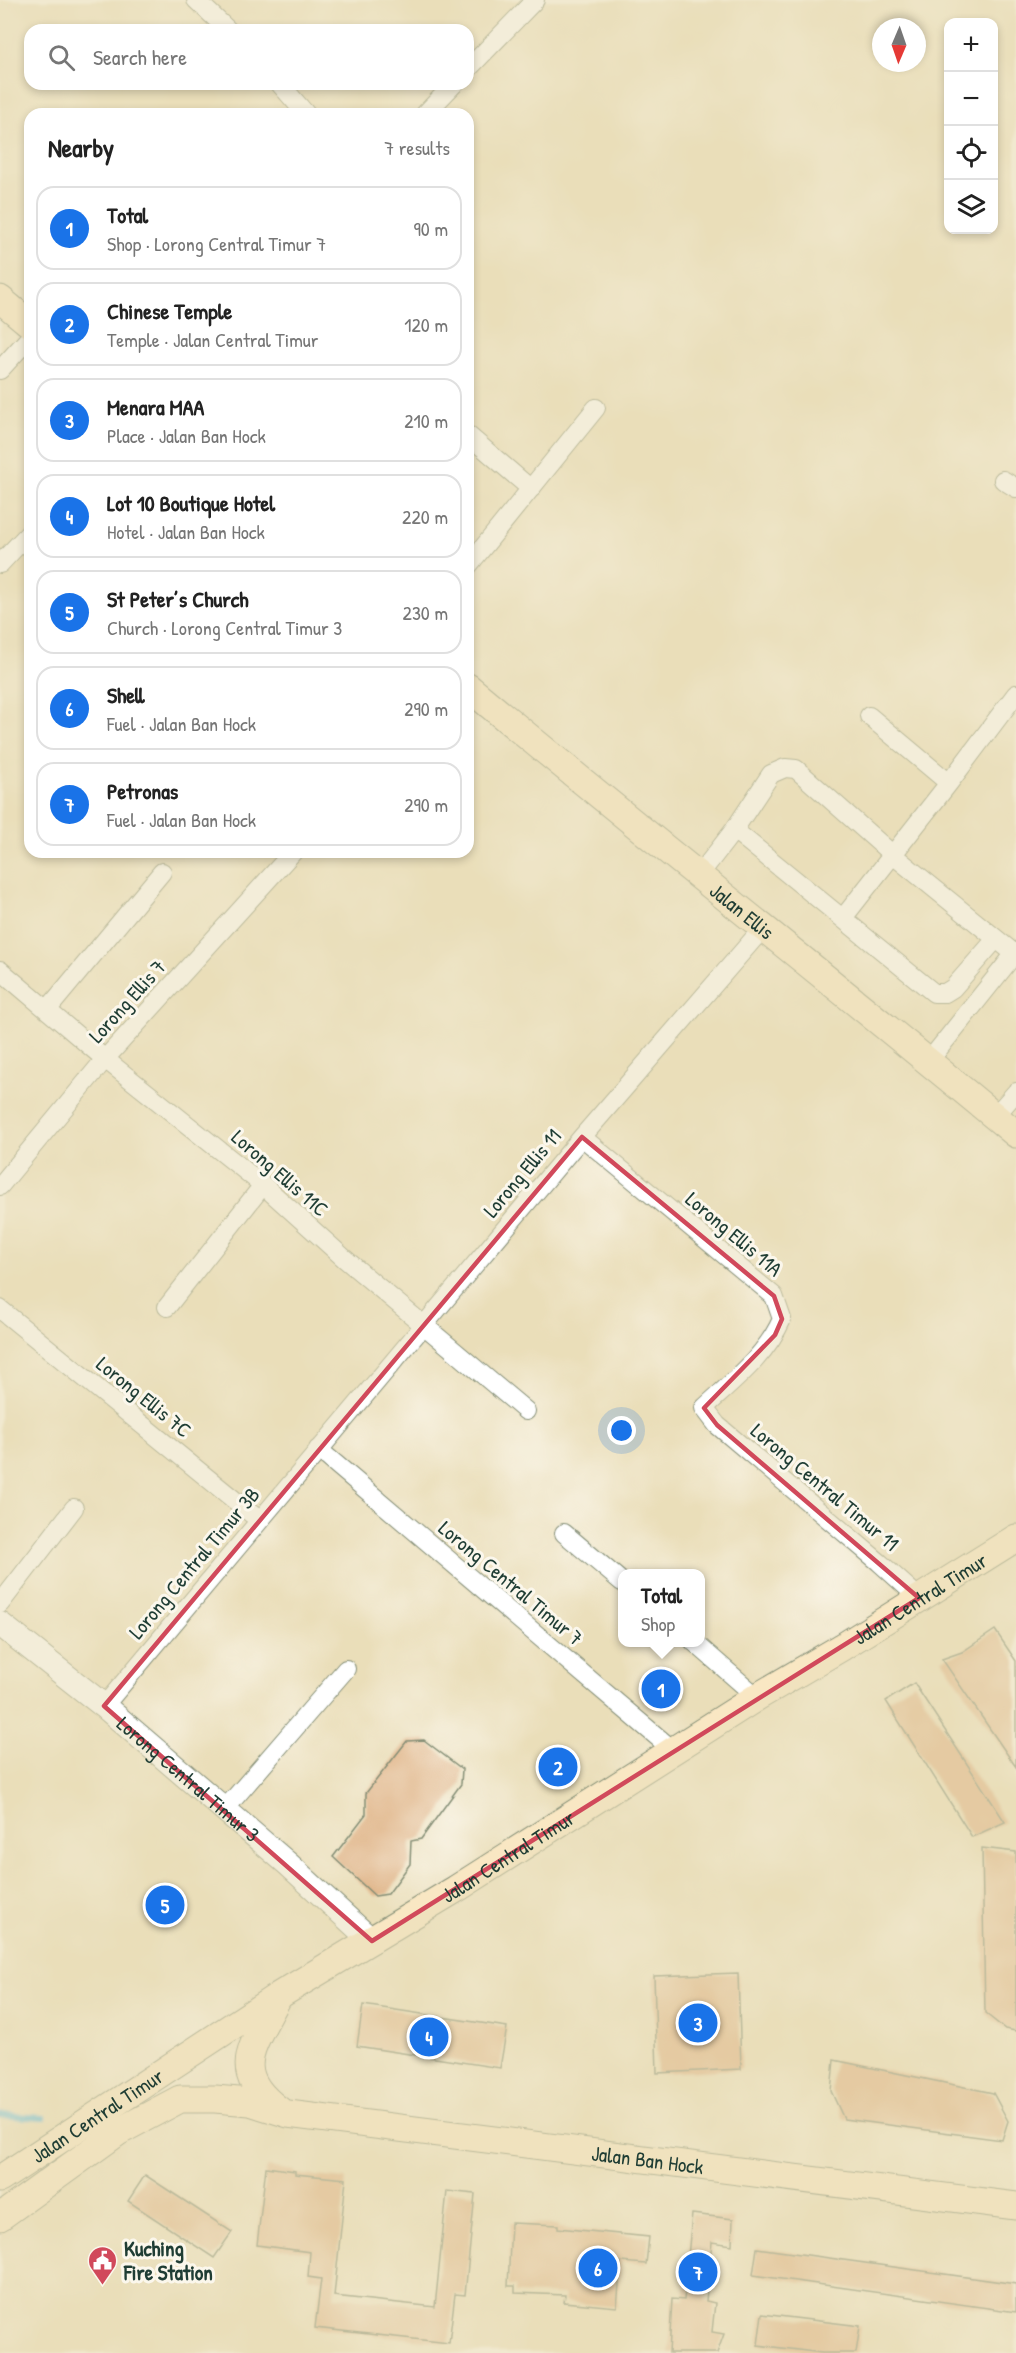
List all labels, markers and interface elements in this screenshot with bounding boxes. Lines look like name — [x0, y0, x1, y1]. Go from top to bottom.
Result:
north arrow — [872, 18, 926, 72]
map controls — [944, 18, 998, 234]
button: + — [944, 18, 998, 72]
search box — [24, 24, 474, 90]
icon: search — [45, 41, 78, 74]
text: Search here — [93, 42, 187, 72]
button: − — [944, 72, 998, 126]
button: locate — [944, 126, 998, 180]
text: Nearby — [48, 130, 114, 165]
text: 7 results — [384, 134, 450, 161]
button: layers — [944, 180, 998, 234]
text: Total — [107, 200, 148, 230]
text: 1 — [66, 215, 73, 242]
text: 90 m — [414, 215, 448, 242]
text: Shop · Lorong Central Timur 7 — [107, 230, 326, 257]
text: Chinese Temple — [107, 296, 232, 326]
text: 2 — [65, 311, 74, 338]
text: 120 m — [404, 311, 448, 338]
text: Temple · Jalan Central Timur — [107, 326, 318, 353]
text: Menara MAA — [107, 392, 204, 422]
text: 3 — [65, 407, 74, 434]
text: 210 m — [404, 407, 448, 434]
text: Place · Jalan Ban Hock — [107, 422, 266, 449]
text: Lot 10 Boutique Hotel — [107, 488, 275, 518]
text: 4 — [66, 503, 73, 530]
text: 220 m — [402, 503, 448, 530]
text: Hotel · Jalan Ban Hock — [107, 518, 265, 545]
text: St Peter’s Church — [107, 584, 249, 614]
text: 5 — [65, 599, 74, 626]
text: 230 m — [403, 599, 448, 626]
text: Church · Lorong Central Timur 3 — [107, 614, 342, 641]
text: Shell — [107, 680, 145, 710]
text: 6 — [66, 695, 73, 722]
text: 290 m — [404, 695, 448, 722]
text: Fuel · Jalan Ban Hock — [107, 710, 256, 737]
text: Petronas — [107, 776, 178, 806]
text: 7 — [65, 791, 74, 818]
text: 290 m — [404, 791, 448, 818]
text: Fuel · Jalan Ban Hock — [107, 806, 256, 833]
street label: Jalan Ellis — [704, 876, 781, 946]
street label: Lorong Ellis 7 — [82, 953, 172, 1049]
street label: Lorong Ellis 11 — [476, 1122, 568, 1224]
street label: Lorong Ellis 11C — [226, 1123, 334, 1223]
street label: Lorong Ellis 11A — [680, 1185, 788, 1283]
street label: Lorong Ellis 7C — [90, 1350, 198, 1444]
your location — [607, 1416, 636, 1445]
street label: Lorong Central Timur 11 — [745, 1416, 905, 1558]
street label: Lorong Central Timur 3B — [122, 1481, 266, 1645]
street label: Lorong Central Timur 7 — [433, 1514, 589, 1652]
street label: Jalan Central Timur — [847, 1545, 992, 1651]
popup — [618, 1569, 705, 1647]
text: Total — [641, 1580, 682, 1610]
text: Shop — [641, 1610, 675, 1637]
pin: 1 — [642, 1666, 680, 1712]
street label: Lorong Central Timur 3 — [111, 1709, 266, 1848]
pin: 2 — [538, 1744, 578, 1790]
street label: Jalan Central Timur — [436, 1803, 580, 1909]
pin: 5 — [146, 1882, 184, 1928]
pin: 3 — [678, 2000, 718, 2046]
pin: 4 — [410, 2014, 448, 2060]
street label: Jalan Central Timur — [25, 2061, 169, 2169]
street label: Jalan Ban Hock — [590, 2138, 705, 2181]
place label: Kuching Fire Station — [123, 2234, 213, 2287]
public building icon: Kuching Fire Station — [87, 2244, 119, 2286]
pin: 6 — [578, 2246, 618, 2290]
pin: 7 — [678, 2250, 718, 2294]

